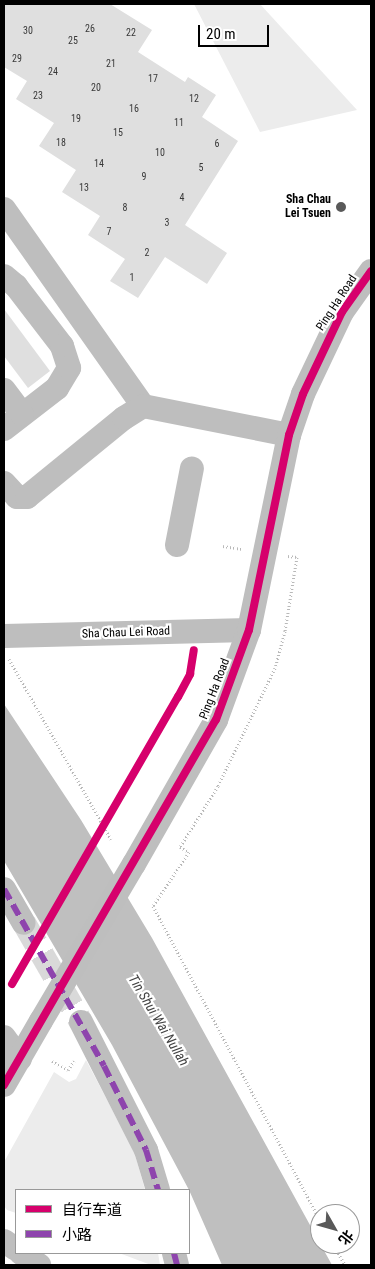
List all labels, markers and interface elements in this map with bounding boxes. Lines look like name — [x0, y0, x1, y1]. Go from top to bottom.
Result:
scale bar — [200, 15, 271, 47]
house number: 26 — [85, 23, 95, 35]
house number: 30 — [23, 25, 33, 37]
text: 20 m — [206, 25, 236, 43]
house number: 22 — [126, 27, 136, 39]
house number: 25 — [68, 35, 78, 47]
house number: 29 — [12, 53, 22, 65]
house number: 21 — [106, 58, 116, 70]
house number: 24 — [48, 66, 58, 78]
house number: 17 — [148, 73, 158, 85]
house number: 20 — [91, 82, 101, 94]
house number: 23 — [33, 90, 43, 102]
house number: 12 — [189, 93, 199, 105]
house number: 16 — [129, 103, 139, 115]
house number: 19 — [71, 113, 81, 125]
house number: 11 — [174, 117, 184, 129]
house number: 15 — [113, 127, 123, 139]
house number: 18 — [56, 137, 66, 149]
house number: 6 — [215, 138, 219, 150]
house number: 10 — [155, 147, 165, 159]
house number: 14 — [94, 158, 104, 170]
house number: 5 — [199, 162, 203, 174]
house number: 9 — [142, 171, 146, 183]
house number: 13 — [79, 182, 89, 194]
house number: 4 — [180, 192, 184, 204]
place label: Sha Chau Lei Tsuen — [285, 193, 331, 221]
marker: Sha Chau Lei Tsuen — [335, 201, 347, 213]
house number: 8 — [123, 202, 127, 214]
house number: 3 — [165, 217, 169, 229]
house number: 7 — [107, 226, 111, 238]
house number: 2 — [145, 247, 149, 259]
house number: 1 — [130, 272, 134, 284]
street label: Ping Ha Road — [314, 272, 360, 334]
street label: Sha Chau Lei Road — [82, 624, 170, 642]
street label: Ping Ha Road — [197, 657, 233, 721]
water label: Tin Shui Wai Nullah — [125, 971, 193, 1069]
legend — [15, 1189, 190, 1254]
text: 自行车道 — [62, 1201, 122, 1219]
north arrow — [310, 1204, 360, 1254]
text: 小路 — [62, 1226, 92, 1244]
text: 北 — [335, 1227, 357, 1248]

